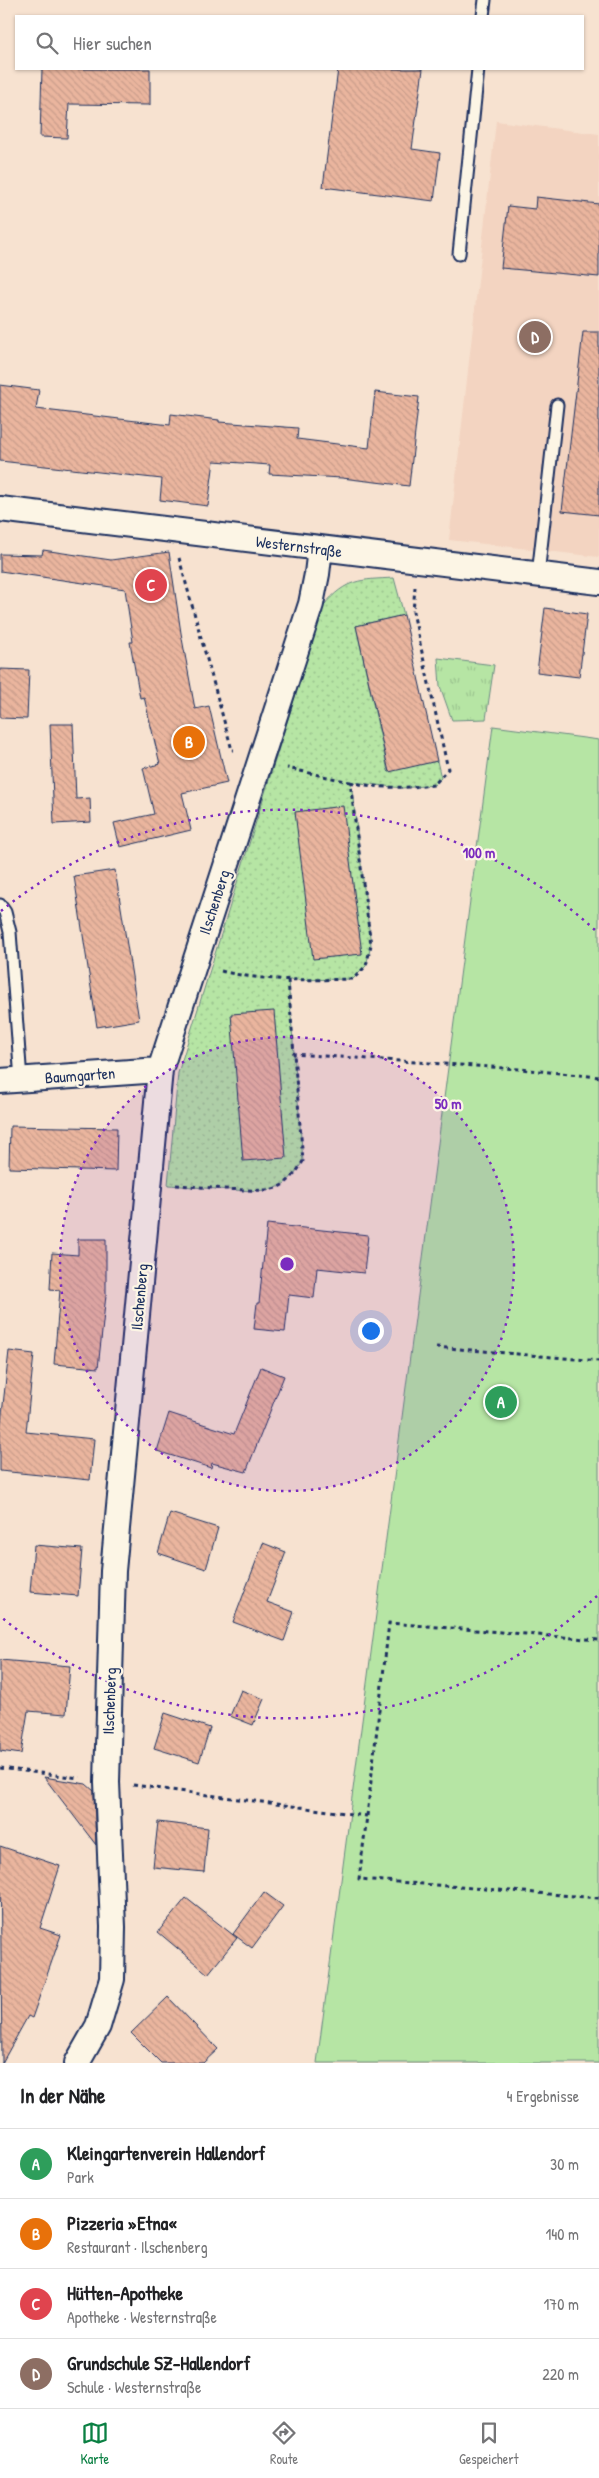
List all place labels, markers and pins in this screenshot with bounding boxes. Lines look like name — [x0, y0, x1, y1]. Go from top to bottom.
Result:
pin: D — [519, 318, 551, 356]
pin: C — [135, 566, 167, 604]
pin: B — [173, 723, 205, 761]
centre of rings — [278, 1255, 296, 1273]
pin: A — [485, 1383, 517, 1421]

